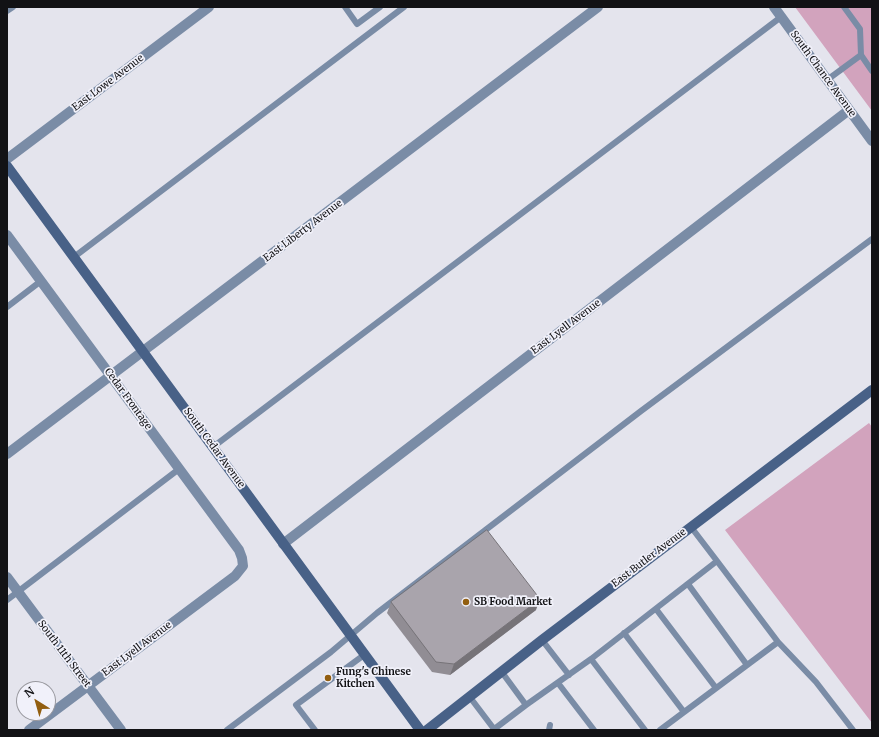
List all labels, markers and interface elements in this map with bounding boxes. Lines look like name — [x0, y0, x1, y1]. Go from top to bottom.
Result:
street label: South Chance Avenue — [788, 29, 858, 119]
street label: East Lowe Avenue — [70, 52, 146, 114]
street label: East Liberty Avenue — [261, 197, 345, 265]
street label: East Lyell Avenue — [529, 297, 603, 357]
street label: Cedar Frontage — [102, 366, 154, 432]
street label: South Cedar Avenue — [181, 406, 247, 490]
street label: East Butler Avenue — [609, 526, 689, 590]
place label: SB Food Market — [474, 596, 552, 608]
marker: SB Food Market — [461, 597, 471, 607]
street label: South 11th Street — [35, 618, 93, 690]
street label: East Lyell Avenue — [100, 619, 174, 679]
place label: Fung's Chinese Kitchen — [336, 666, 411, 690]
marker: Fung's Chinese Kitchen — [323, 673, 333, 683]
north arrow — [16, 681, 56, 721]
text: N — [22, 684, 37, 700]

